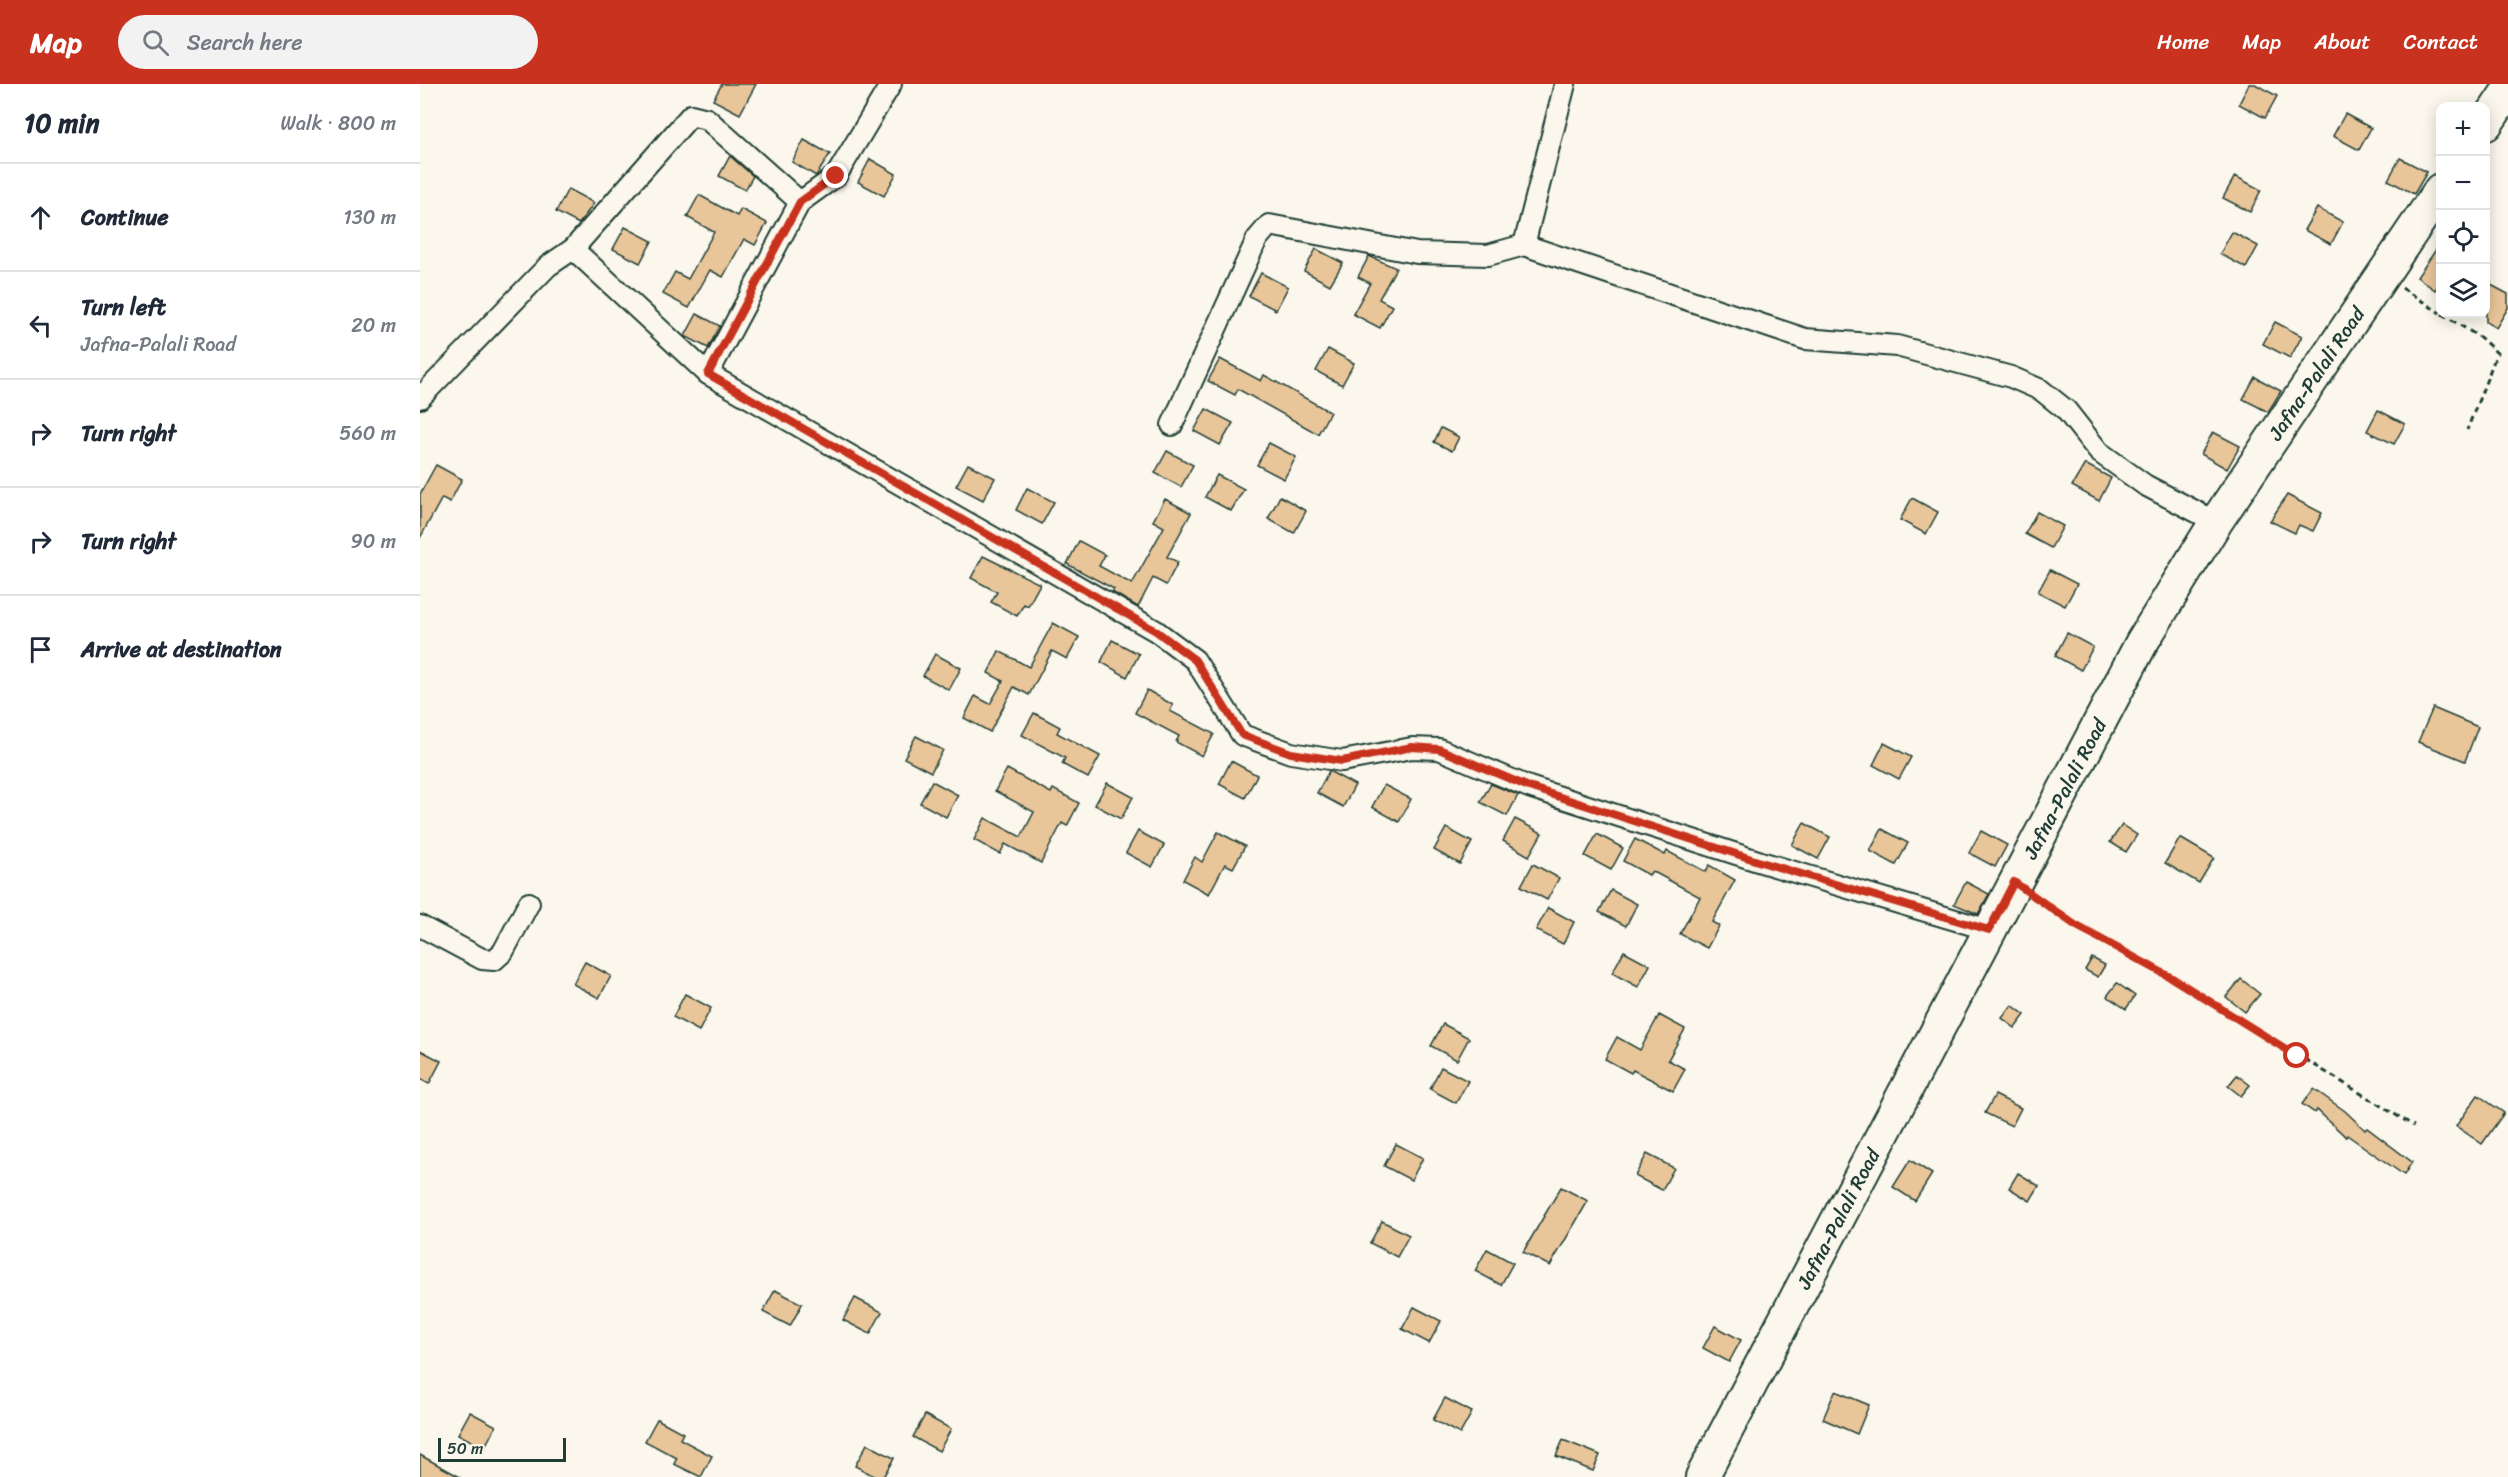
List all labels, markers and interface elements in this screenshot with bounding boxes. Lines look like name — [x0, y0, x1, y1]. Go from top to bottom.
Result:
search box — [118, 15, 538, 69]
text: Map — [30, 18, 82, 67]
text: Search here — [187, 23, 303, 62]
text: Home — [2157, 23, 2209, 61]
text: Map — [2242, 23, 2281, 61]
text: About — [2314, 23, 2371, 61]
text: Contact — [2404, 23, 2478, 61]
icon: search — [139, 26, 172, 59]
text: 10 min — [24, 100, 100, 146]
map controls — [2436, 102, 2490, 318]
button: + — [2436, 102, 2490, 156]
text: Walk · 800 m — [281, 106, 396, 141]
button: − — [2436, 156, 2490, 210]
route end — [822, 162, 848, 188]
text: Continue — [81, 198, 169, 237]
text: 130 m — [343, 200, 396, 235]
icon: ahead — [24, 201, 57, 234]
button: locate — [2436, 210, 2490, 264]
button: layers — [2436, 264, 2490, 318]
text: Turn left — [81, 288, 166, 327]
street label: Jafna-Palali Road — [2258, 298, 2375, 449]
text: 20 m — [351, 308, 396, 343]
icon: left — [24, 309, 57, 342]
text: Jafna-Palali Road — [81, 327, 236, 362]
text: Turn right — [81, 414, 176, 453]
text: 560 m — [339, 416, 396, 451]
icon: right — [24, 417, 57, 450]
text: Turn right — [81, 522, 176, 561]
text: 90 m — [351, 524, 396, 559]
icon: right — [24, 525, 57, 558]
text: Arrive at destination — [81, 630, 282, 669]
icon: arrive — [24, 633, 57, 666]
street label: Jafna-Palali Road — [2013, 711, 2117, 867]
route start — [2283, 1042, 2309, 1068]
street label: Jafna-Palali Road — [1786, 1141, 1891, 1297]
text: 50 m — [447, 1434, 483, 1463]
scale bar — [438, 1435, 566, 1462]

